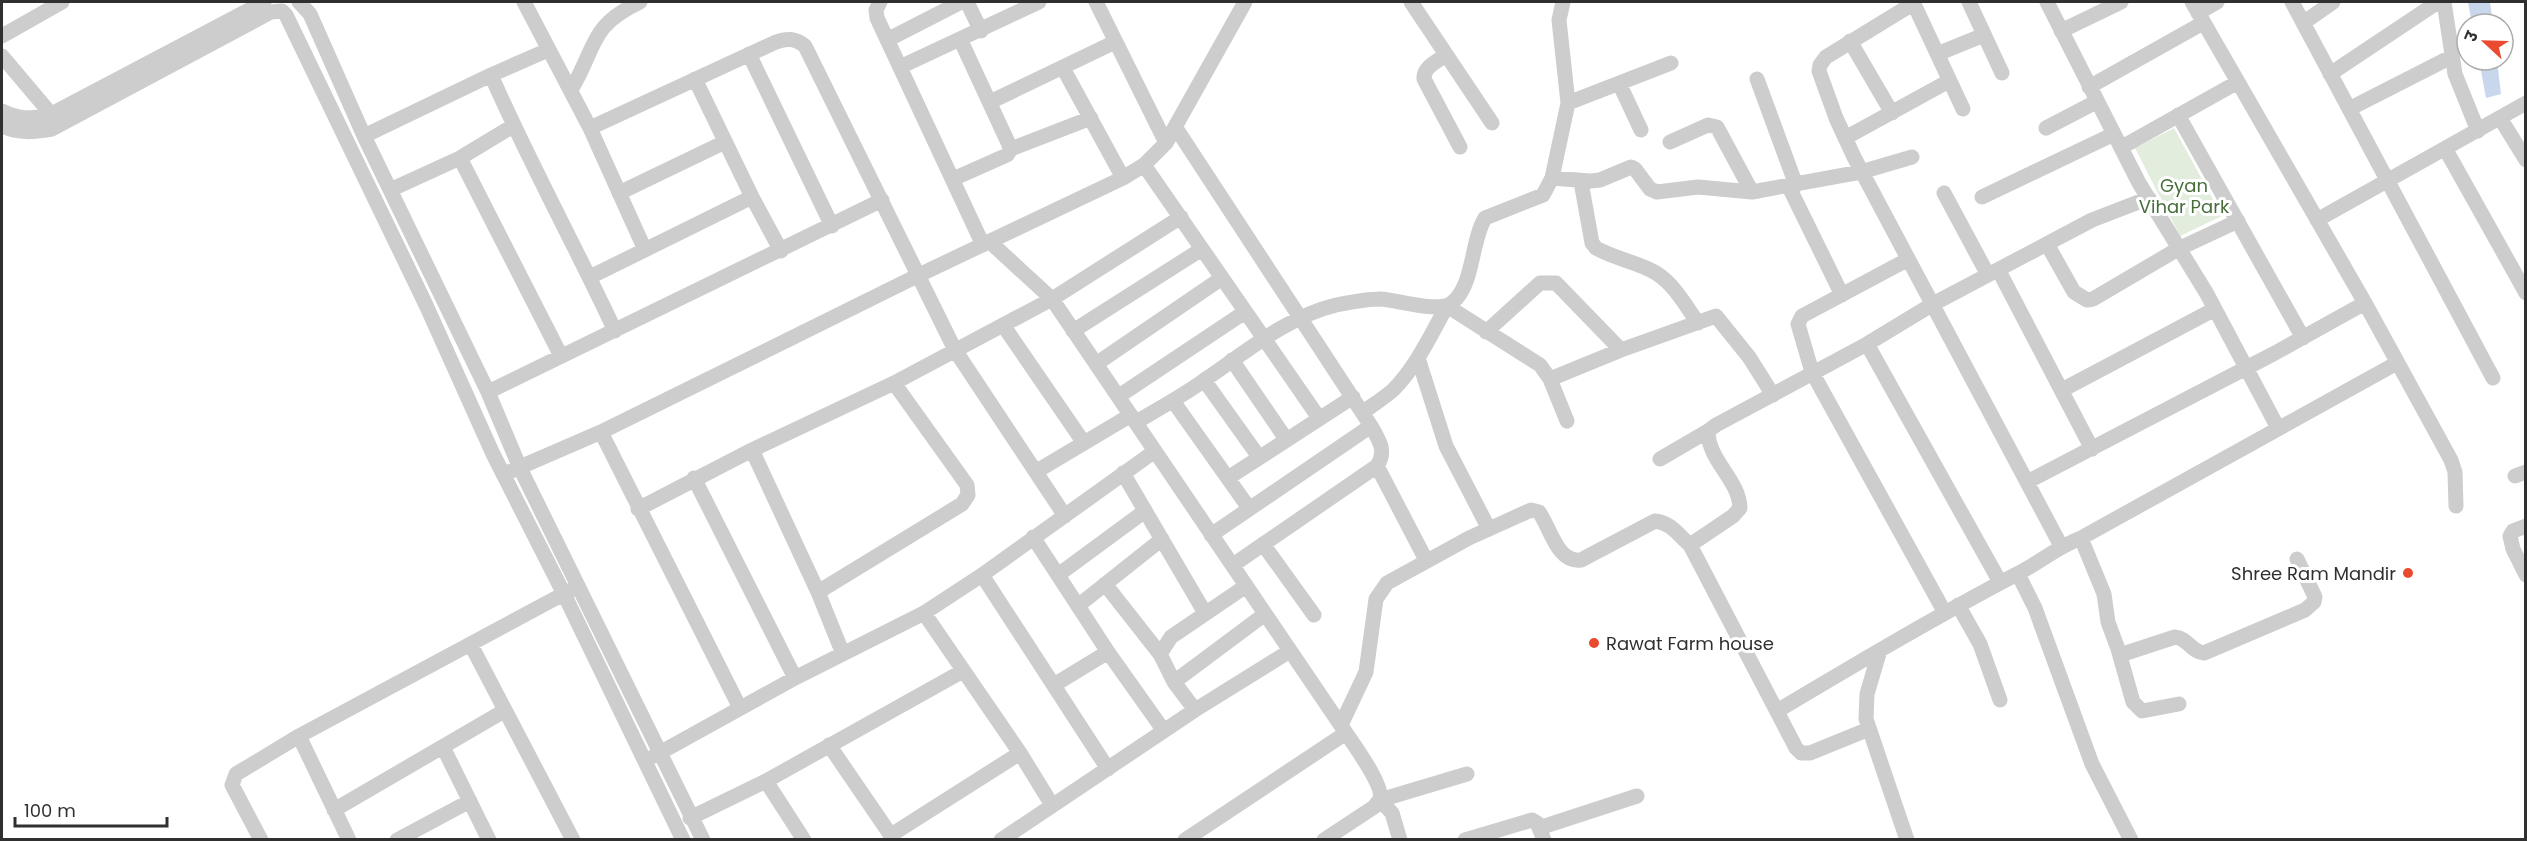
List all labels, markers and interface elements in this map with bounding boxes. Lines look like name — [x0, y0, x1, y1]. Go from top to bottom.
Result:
north arrow — [2455, 12, 2515, 72]
text: उ — [2459, 27, 2484, 46]
park label: Gyan Vihar Park — [2139, 173, 2230, 219]
place label: Shree Ram Mandir — [2231, 561, 2396, 586]
marker: Shree Ram Mandir — [2401, 566, 2415, 580]
place label: Rawat Farm house — [1606, 631, 1774, 656]
marker: Rawat Farm house — [1587, 636, 1601, 650]
scale bar — [15, 790, 166, 828]
text: 100 m — [24, 798, 76, 823]

